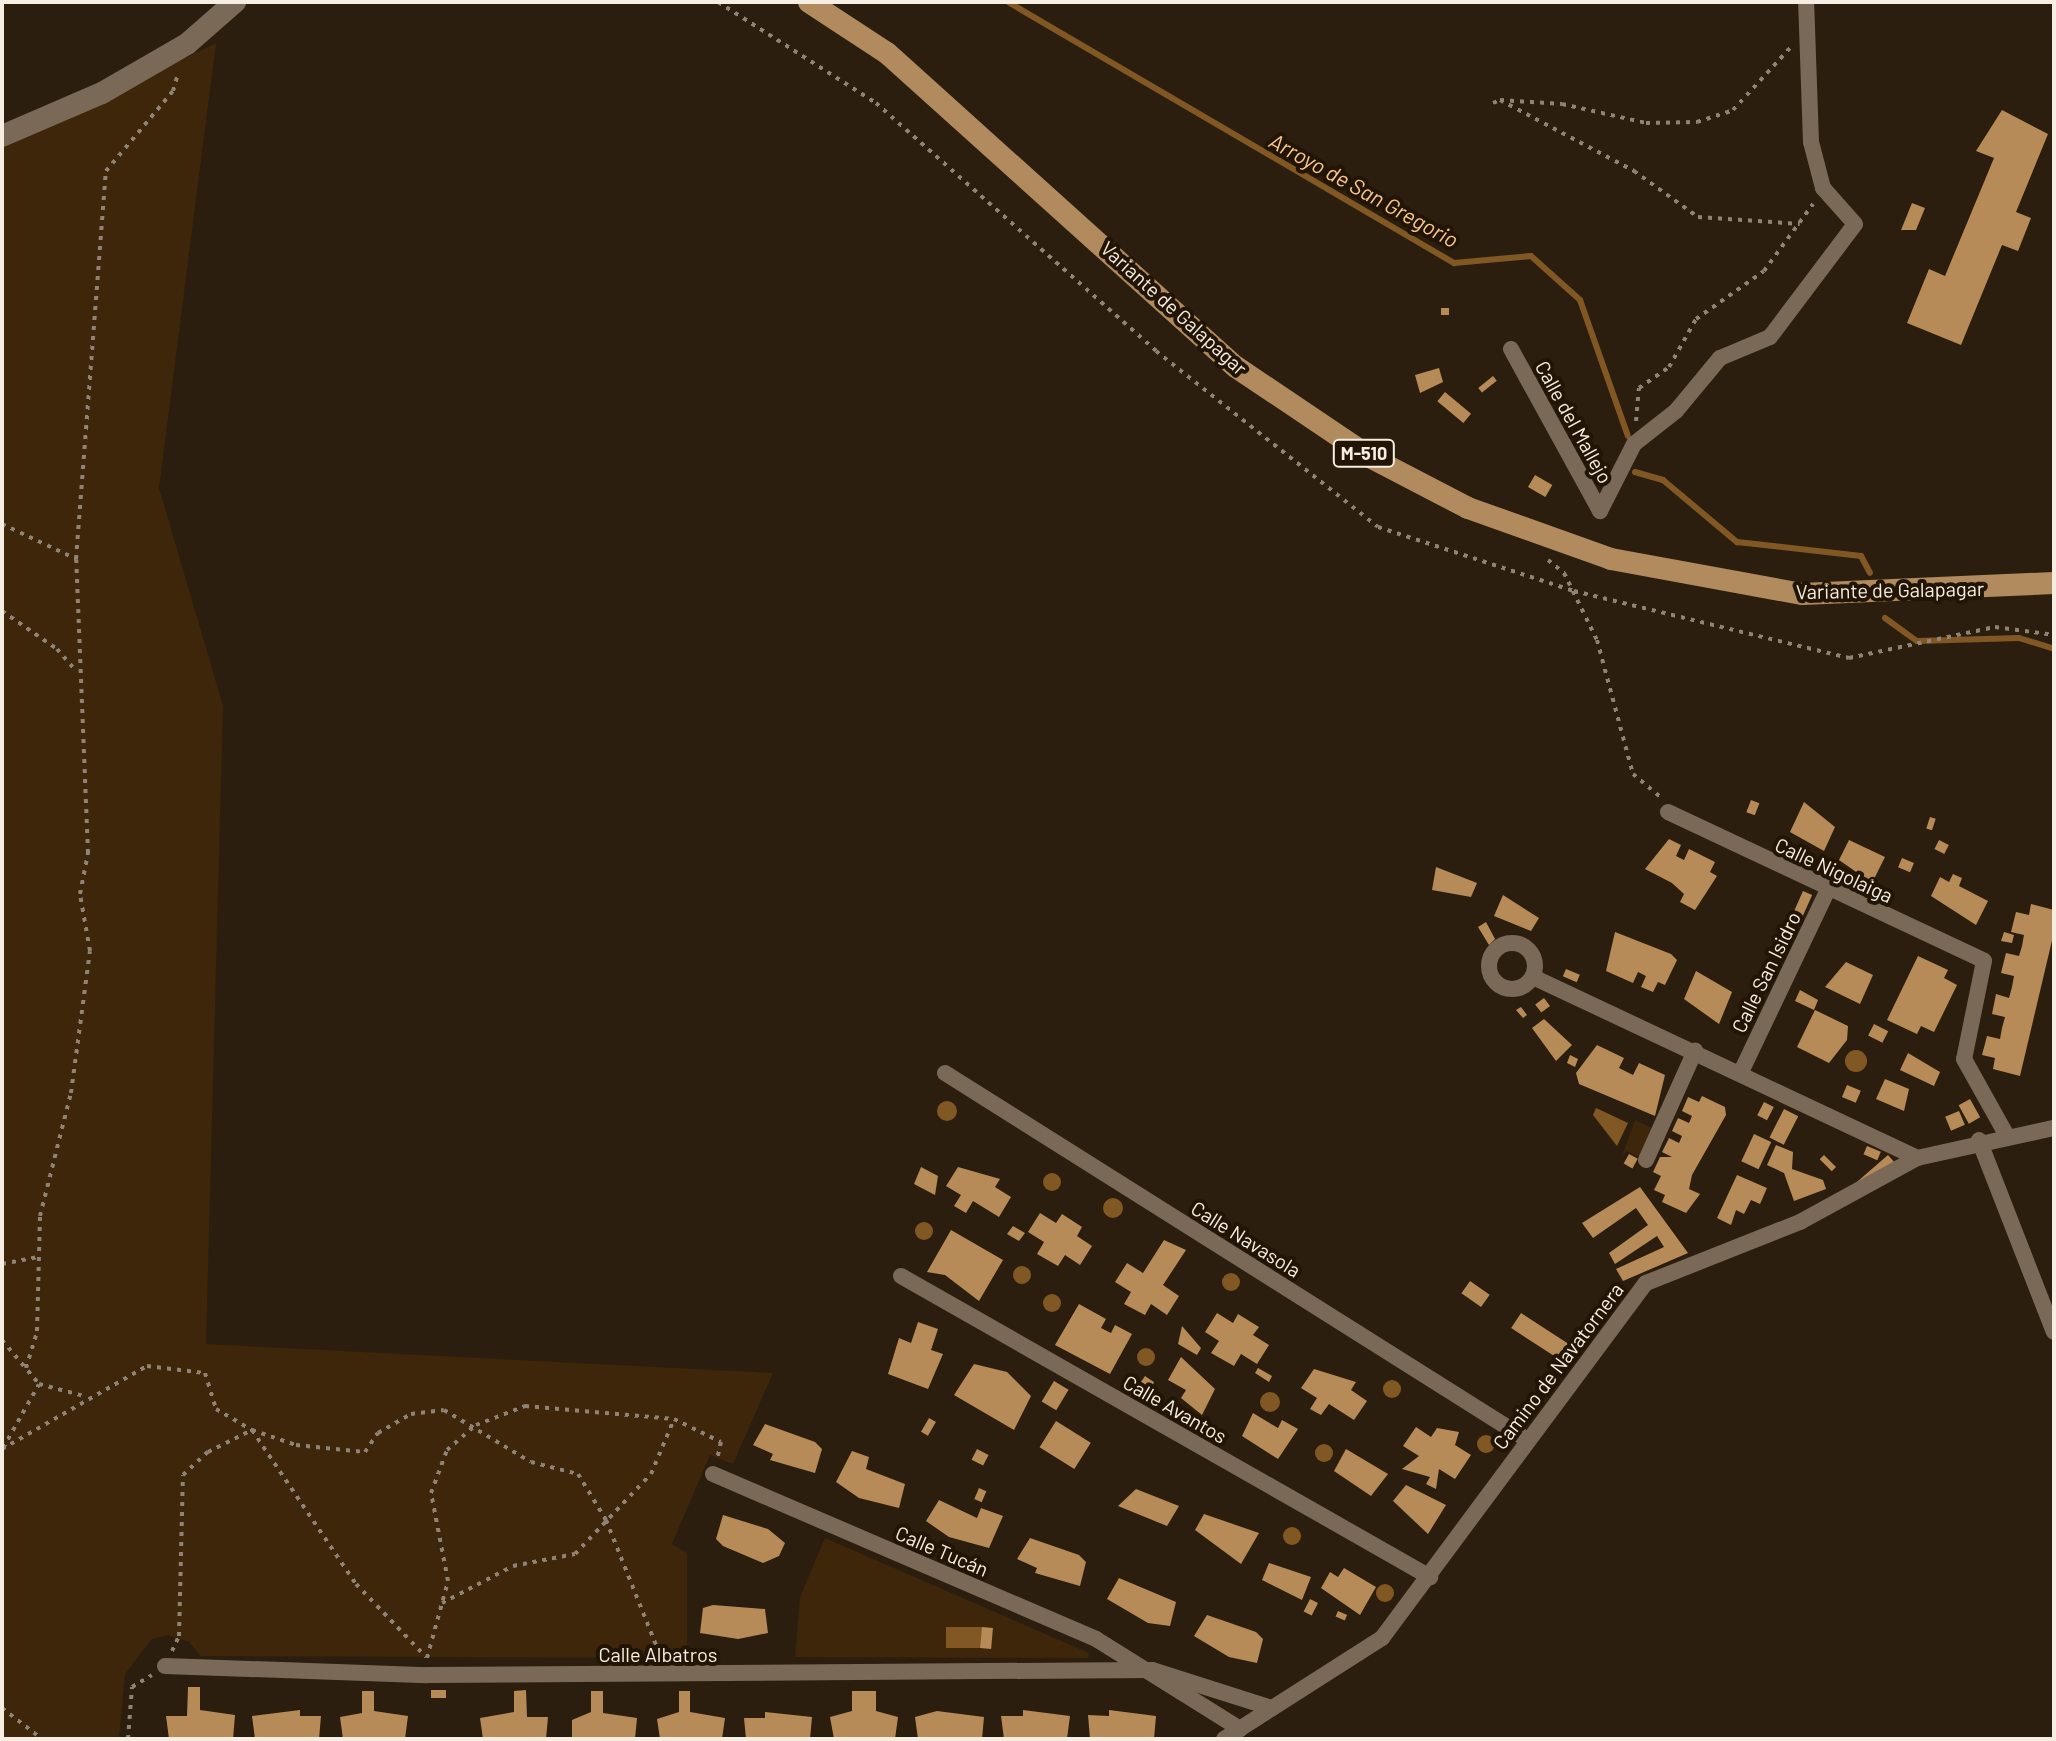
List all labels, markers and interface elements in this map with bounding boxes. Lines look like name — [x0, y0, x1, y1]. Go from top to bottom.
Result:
water label: Arroyo de San Gregorio — [1265, 127, 1463, 253]
street label: Variante de Galapagar — [1096, 236, 1252, 380]
street label: Calle del Mallejo — [1530, 357, 1618, 487]
road number: M-510 — [1332, 439, 1396, 467]
street label: Variante de Galapagar — [1796, 576, 1984, 604]
street label: Calle Nigolaiga — [1771, 832, 1897, 908]
street label: Calle San Isidro — [1726, 908, 1806, 1036]
street label: Calle Navasola — [1187, 1196, 1305, 1282]
street label: Camino de Navatornera — [1488, 1278, 1628, 1454]
street label: Calle Avantos — [1119, 1370, 1231, 1448]
street label: Calle Tucán — [892, 1521, 992, 1581]
street label: Calle Albatros — [599, 1642, 717, 1666]

